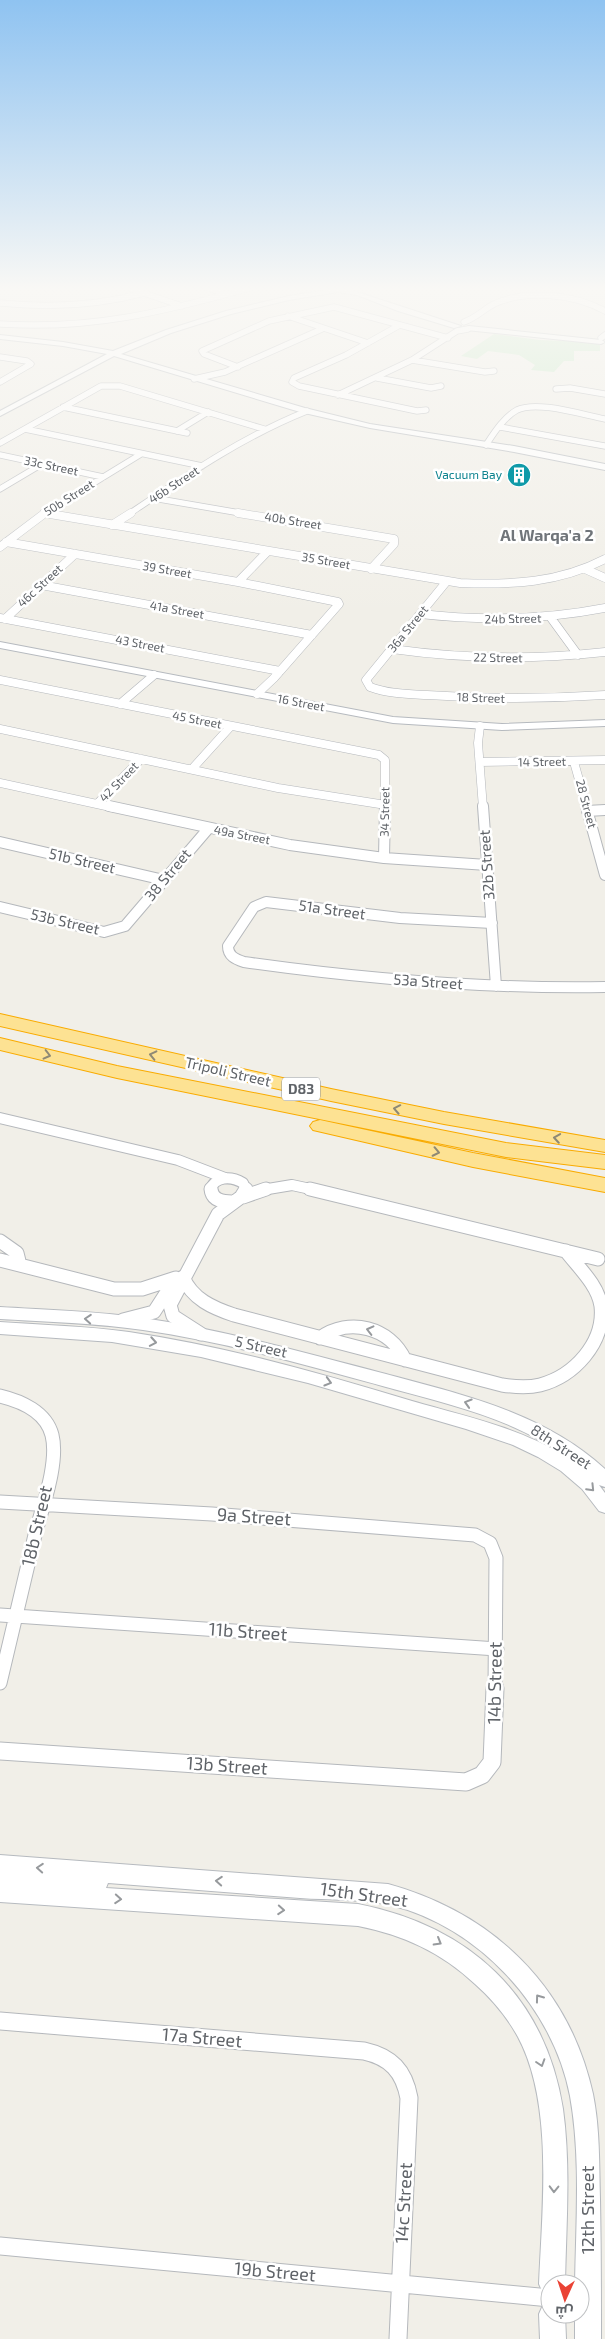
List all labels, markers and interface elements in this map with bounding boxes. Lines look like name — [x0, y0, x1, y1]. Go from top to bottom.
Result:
street label: 33c Street — [23, 452, 80, 478]
building icon: Vacuum Bay — [506, 462, 532, 488]
street label: 46b Street — [146, 463, 202, 506]
place label: Vacuum Bay — [435, 467, 503, 481]
street label: 50b Street — [41, 476, 97, 518]
street label: 40b Street — [264, 509, 323, 531]
district label: Al Warqa'a 2 — [500, 525, 594, 544]
street label: 35 Street — [301, 549, 352, 571]
street label: 39 Street — [142, 558, 193, 580]
street label: 46c Street — [14, 561, 65, 610]
street label: 41a Street — [149, 597, 206, 621]
street label: 36a Street — [384, 602, 431, 655]
street label: 24b Street — [484, 610, 542, 625]
street label: 43 Street — [114, 631, 167, 655]
street label: 22 Street — [473, 650, 523, 664]
street label: 18 Street — [457, 689, 506, 705]
street label: 16 Street — [276, 691, 326, 714]
street label: 45 Street — [171, 707, 223, 731]
street label: 14 Street — [518, 754, 567, 768]
street label: 42 Street — [96, 758, 141, 804]
street label: 28 Street — [574, 778, 600, 830]
street label: 34 Street — [377, 786, 391, 837]
street label: 49a Street — [213, 822, 272, 846]
street label: 32b Street — [475, 829, 497, 901]
street label: 51b Street — [47, 844, 117, 876]
street label: 38 Street — [140, 844, 194, 904]
street label: 51a Street — [298, 895, 367, 923]
street label: 53b Street — [29, 904, 102, 938]
street label: 53a Street — [393, 970, 464, 992]
one-way arrow — [43, 1049, 52, 1060]
one-way arrow — [148, 1050, 157, 1061]
street label: Tripoli Street — [184, 1052, 273, 1090]
road number: D83 — [282, 1078, 320, 1100]
one-way arrow — [393, 1104, 401, 1115]
one-way arrow — [553, 1133, 561, 1144]
one-way arrow — [432, 1146, 440, 1157]
one-way arrow — [84, 1313, 92, 1324]
one-way arrow — [366, 1325, 375, 1336]
street label: 5 Street — [233, 1331, 289, 1361]
one-way arrow — [149, 1337, 157, 1347]
one-way arrow — [324, 1377, 332, 1387]
one-way arrow — [465, 1398, 473, 1408]
street label: 8th Street — [528, 1420, 595, 1473]
one-way arrow — [585, 1482, 594, 1491]
street label: 18b Street — [16, 1483, 56, 1568]
street label: 9a Street — [216, 1502, 292, 1530]
street label: 11b Street — [208, 1617, 288, 1645]
street label: 14b Street — [482, 1641, 506, 1724]
street label: 13b Street — [186, 1751, 269, 1779]
one-way arrow — [35, 1862, 43, 1873]
one-way arrow — [215, 1876, 223, 1887]
street label: 15th Street — [319, 1877, 409, 1911]
one-way arrow — [115, 1894, 123, 1905]
one-way arrow — [277, 1905, 285, 1916]
one-way arrow — [433, 1936, 442, 1946]
one-way arrow — [536, 1994, 545, 2003]
street label: 17a Street — [161, 2023, 243, 2051]
one-way arrow — [535, 2058, 545, 2066]
street label: 14c Street — [390, 2162, 416, 2244]
street label: 12th Street — [576, 2166, 598, 2254]
one-way arrow — [549, 2185, 559, 2193]
street label: 19b Street — [233, 2256, 317, 2286]
north arrow — [540, 2274, 590, 2324]
text: ش — [555, 2303, 574, 2321]

